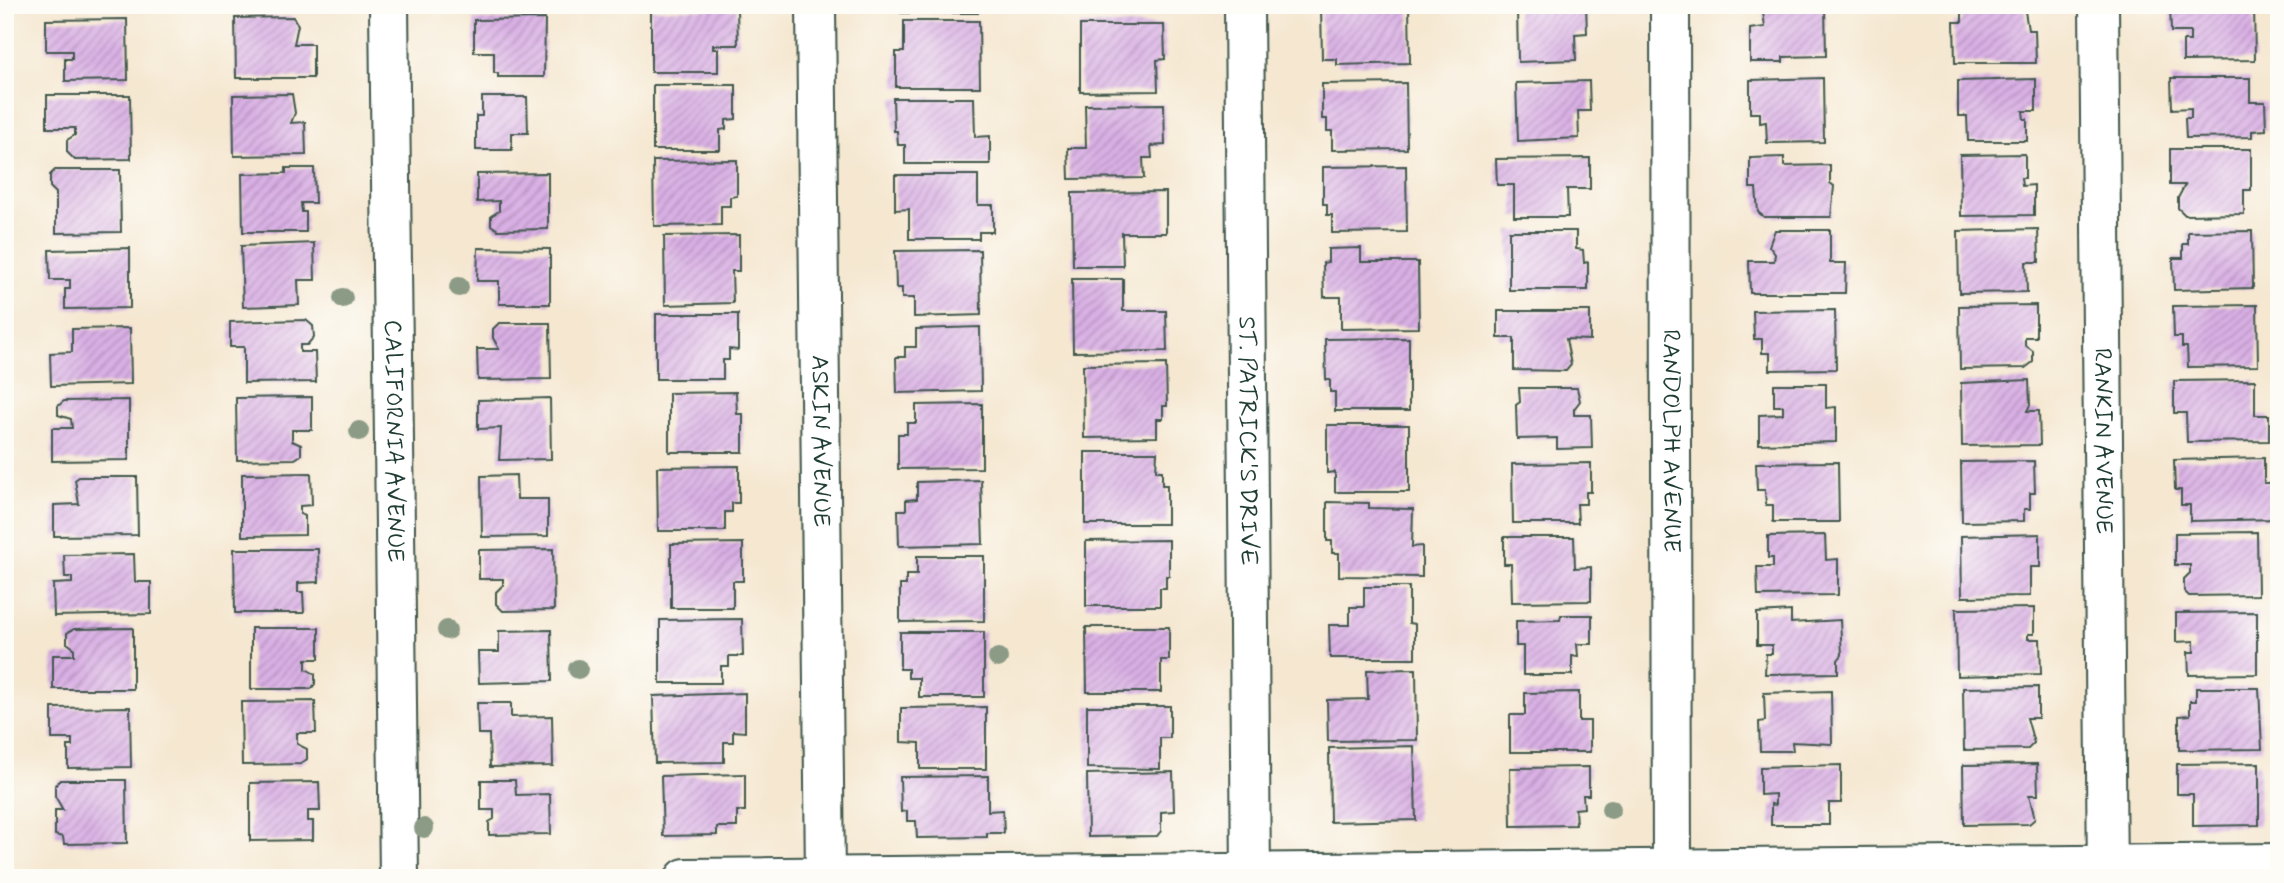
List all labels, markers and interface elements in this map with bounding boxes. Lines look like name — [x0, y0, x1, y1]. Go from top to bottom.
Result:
street label: ST. PATRICK'S DRIVE — [1231, 316, 1264, 566]
street label: CALIFORNIA AVENUE — [377, 319, 411, 563]
street label: RANDOLPH AVENUE — [1655, 329, 1687, 553]
street label: RANKIN AVENUE — [2087, 348, 2119, 534]
street label: ASKIN AVENUE — [804, 355, 837, 527]

